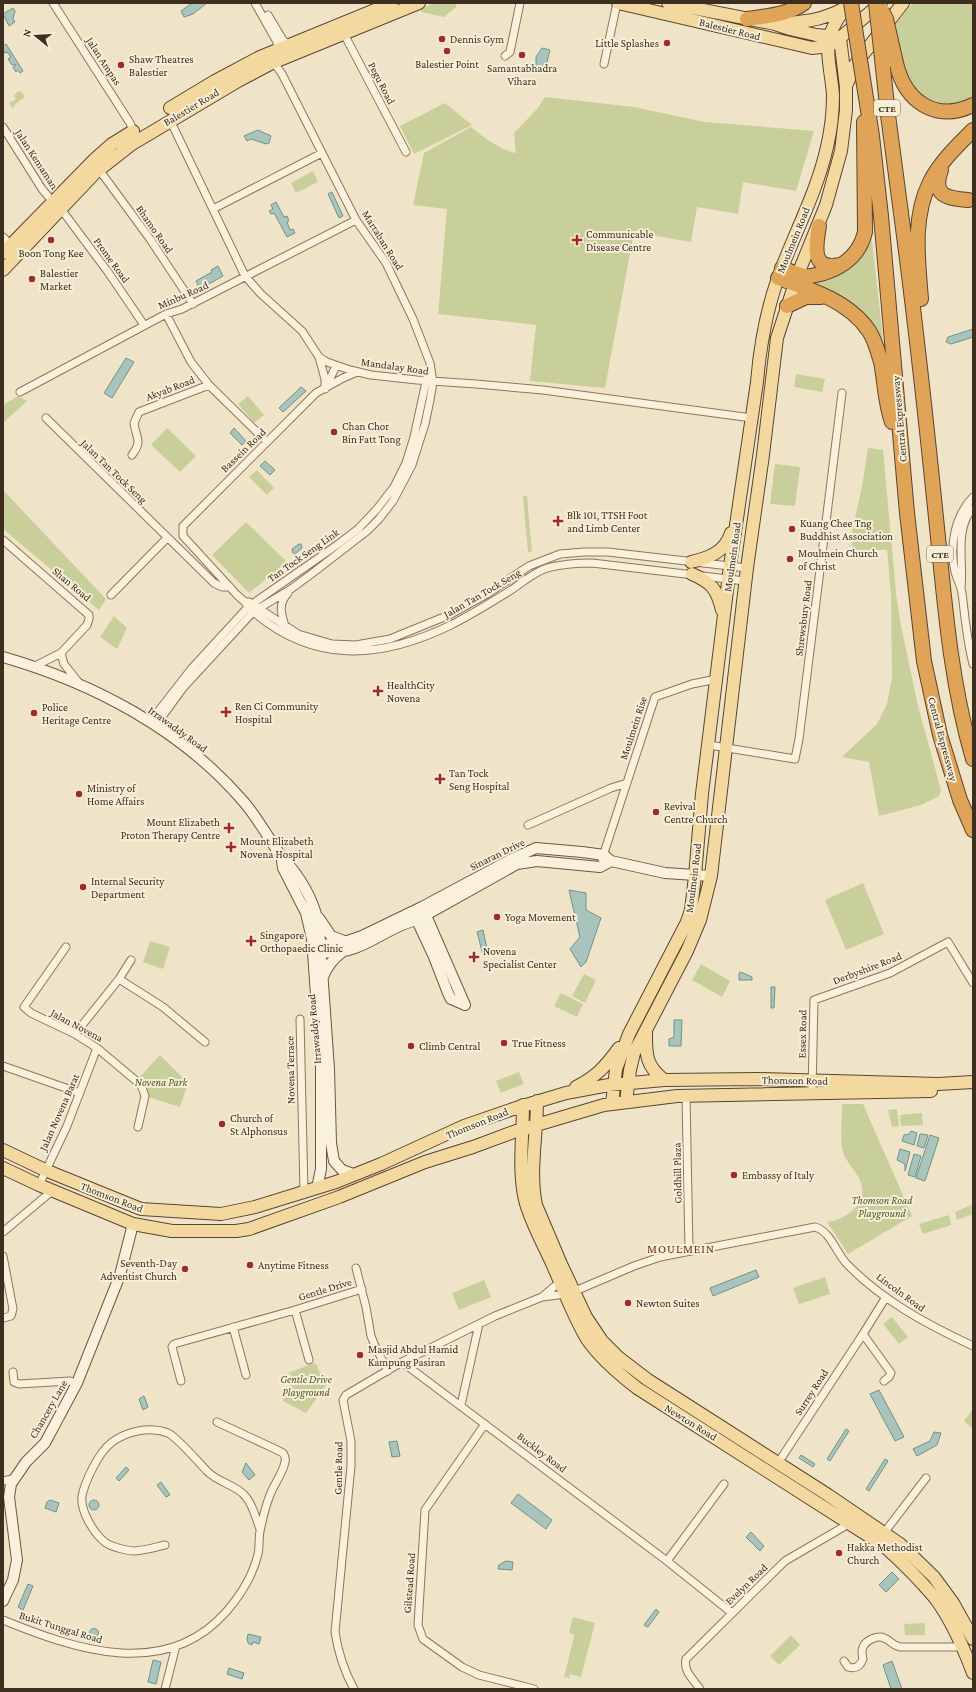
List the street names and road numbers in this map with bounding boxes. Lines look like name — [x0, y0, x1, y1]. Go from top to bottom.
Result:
street label: Balestier Road — [698, 16, 762, 42]
street label: Jalan Ampas — [83, 34, 124, 88]
street label: Pegu Road — [365, 60, 398, 107]
street label: Balestier Road — [161, 86, 221, 128]
road number: CTE — [874, 100, 900, 116]
street label: Jalan Kemaman — [12, 126, 61, 192]
street label: Bhamo Road — [134, 203, 176, 255]
street label: Moulmein Road — [774, 205, 812, 275]
street label: Martaban Road — [360, 208, 406, 272]
street label: Prome Road — [92, 235, 132, 285]
street label: Minbu Road — [156, 278, 210, 311]
street label: Mandalay Road — [360, 355, 430, 378]
street label: Akyab Road — [144, 373, 197, 404]
street label: Central Expressway — [889, 374, 910, 463]
street label: Bassein Road — [218, 425, 268, 474]
street label: Jalan Tan Tock Seng — [77, 436, 150, 507]
street label: Moulmein Road — [721, 521, 743, 593]
street label: Tan Tock Seng Link — [265, 525, 342, 585]
road number: CTE — [927, 546, 953, 562]
street label: Shan Road — [50, 564, 94, 604]
street label: Jalan Tan Tock Seng — [440, 566, 524, 621]
street label: Shrewsbury Road — [792, 579, 815, 657]
street label: Moulmein Rise — [617, 695, 649, 761]
street label: Central Expressway — [925, 696, 960, 783]
street label: Irrawaddy Road — [146, 704, 210, 755]
street label: Sinaran Drive — [468, 835, 527, 872]
street label: Moulmein Road — [683, 842, 703, 914]
street label: Derbyshire Road — [831, 949, 904, 988]
street label: Irrawaddy Road — [305, 993, 324, 1064]
street label: Jalan Novena — [47, 1006, 105, 1045]
street label: Essex Road — [796, 1009, 808, 1059]
street label: Novena Terrace — [283, 1036, 297, 1104]
street label: Jalan Novena Barat — [36, 1071, 82, 1154]
street label: Thomson Road — [762, 1073, 828, 1087]
street label: Thomson Road — [444, 1105, 510, 1141]
street label: Goldhill Plaza — [670, 1142, 684, 1204]
street label: Thomson Road — [79, 1180, 145, 1215]
street label: Lincoln Road — [874, 1270, 928, 1314]
street label: Gentle Drive — [297, 1275, 353, 1303]
street label: Surrey Road — [792, 1366, 831, 1418]
street label: Chancery Lane — [27, 1378, 70, 1441]
street label: Newton Road — [663, 1401, 720, 1443]
street label: Buckley Road — [514, 1430, 569, 1475]
street label: Gentle Road — [332, 1441, 344, 1495]
street label: Gilstead Road — [401, 1552, 417, 1614]
street label: Evelyn Road — [722, 1561, 770, 1608]
street label: Bukit Tunggal Road — [18, 1609, 104, 1646]

